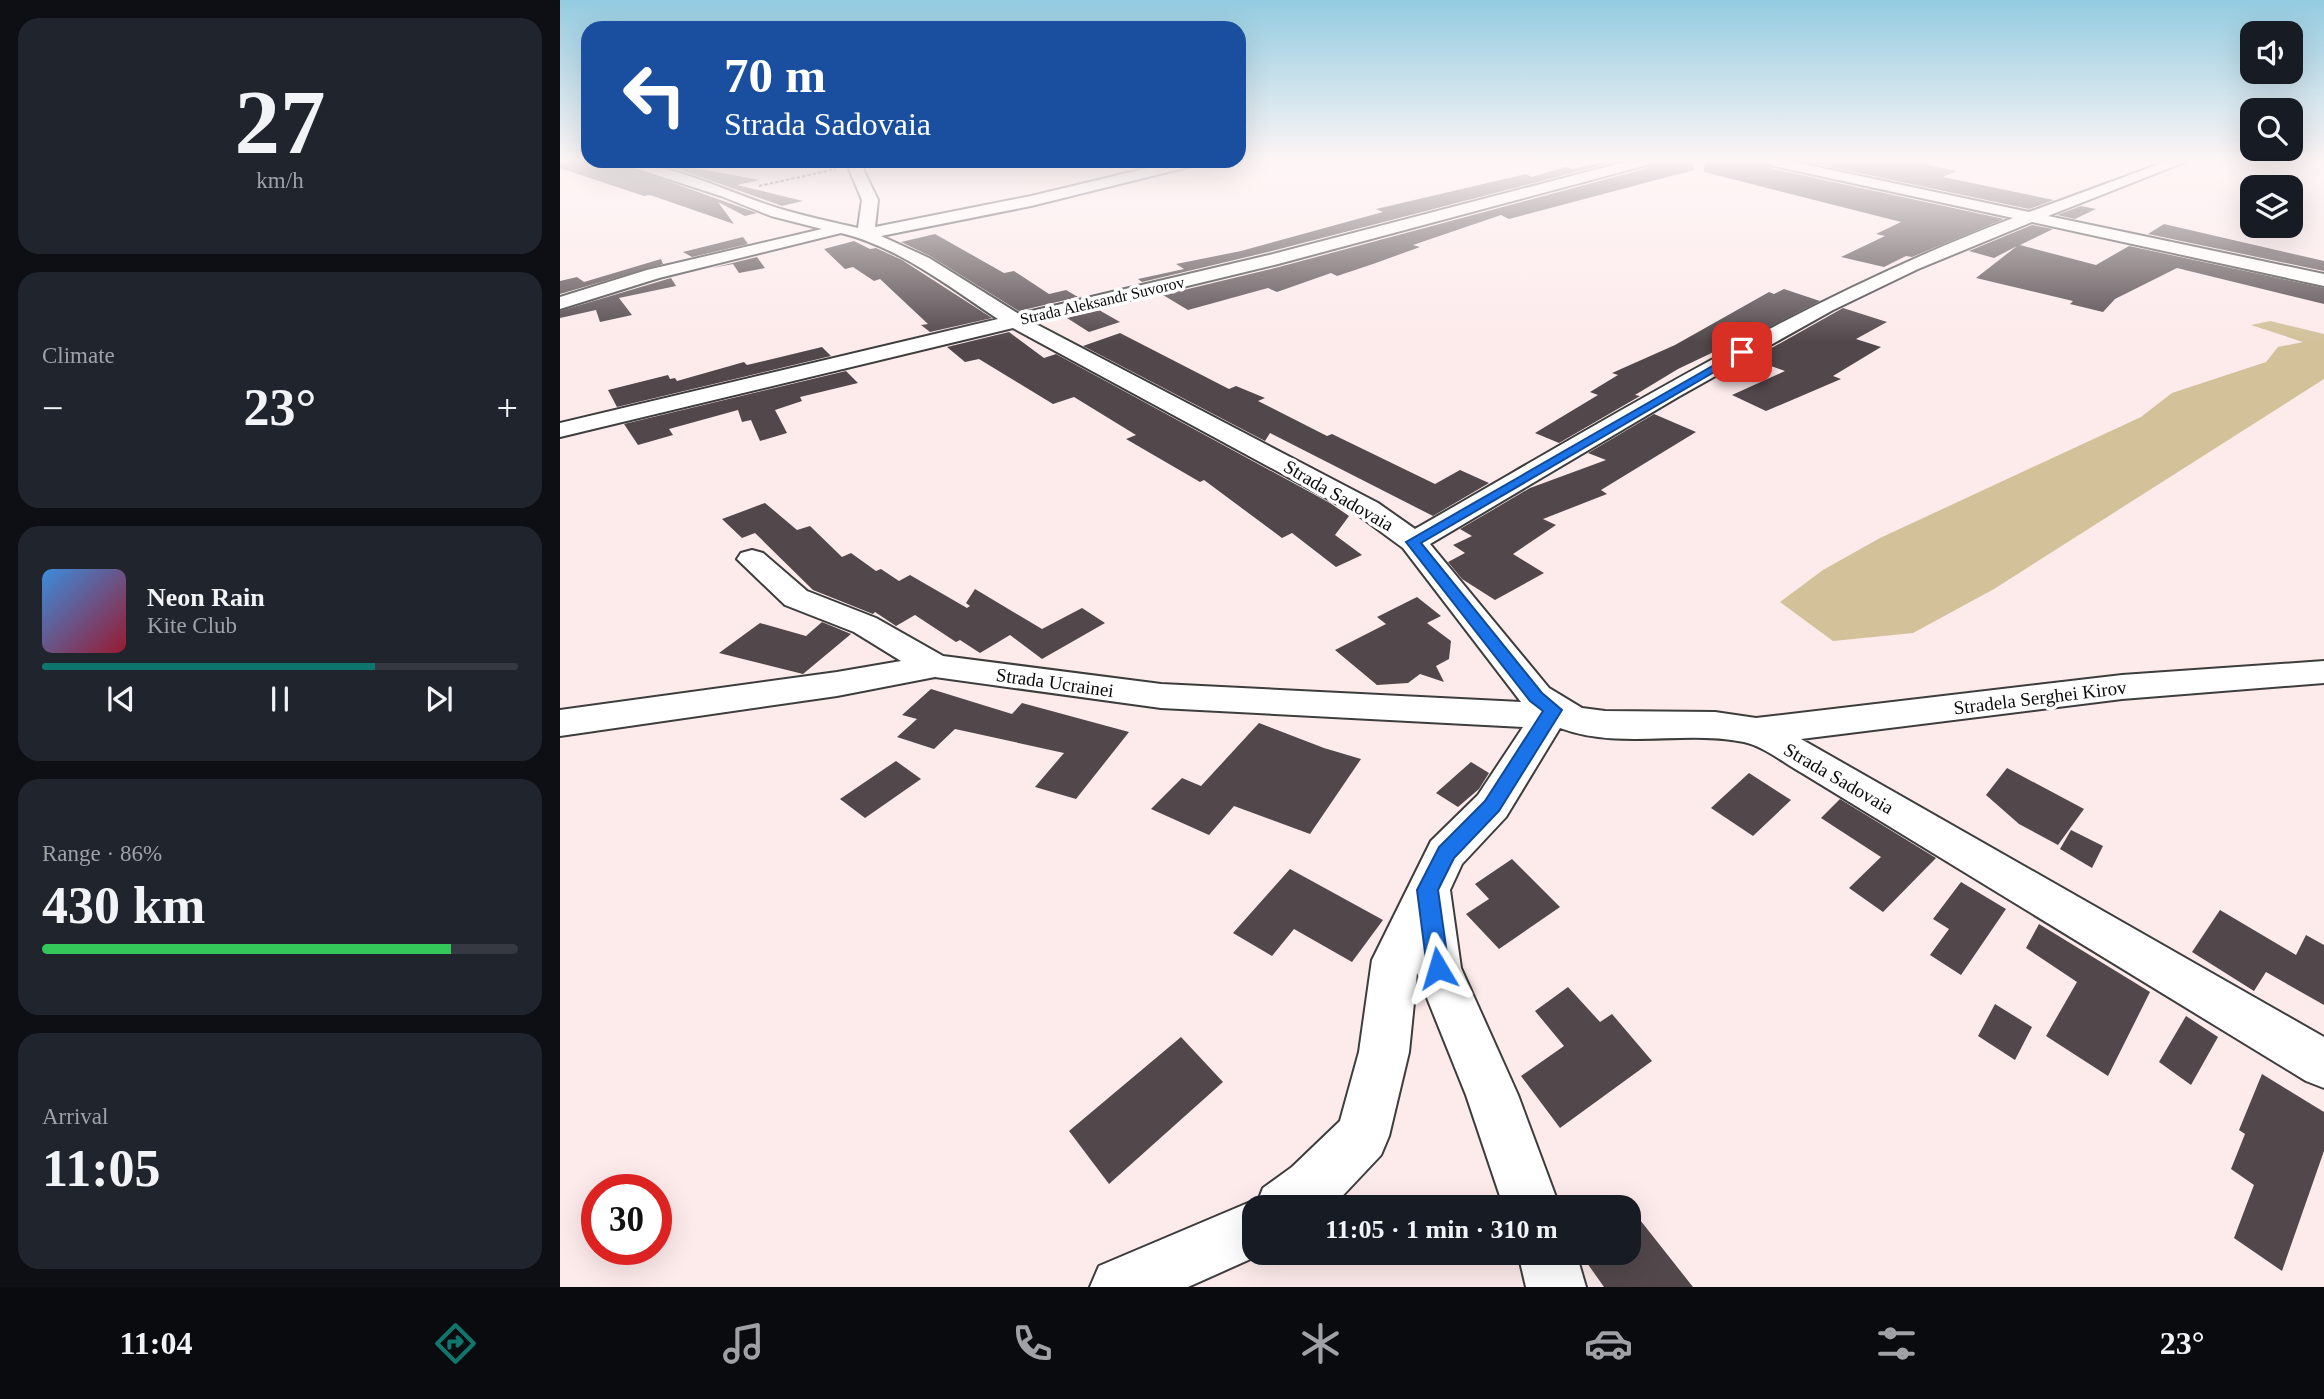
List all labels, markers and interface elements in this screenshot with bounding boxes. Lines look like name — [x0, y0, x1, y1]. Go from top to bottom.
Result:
map controls — [2240, 21, 2303, 238]
button: sound — [2240, 21, 2303, 84]
text: 70 m — [724, 48, 826, 103]
icon: left — [609, 49, 700, 140]
text: 27 — [235, 72, 326, 173]
button: search — [2240, 98, 2303, 161]
text: Strada Sadovaia — [724, 106, 931, 142]
text: km/h — [256, 168, 304, 193]
button: layers — [2240, 175, 2303, 238]
street label: Strada Aleksandr Suvorov — [1018, 273, 1186, 328]
pin — [1712, 322, 1772, 382]
icon: arrive — [1723, 333, 1761, 371]
text: Climate — [42, 343, 115, 368]
text: 23° — [244, 379, 316, 436]
text: − — [42, 387, 63, 429]
text: + — [497, 387, 518, 429]
street label: Strada Sadovaia — [1280, 456, 1398, 536]
text: Neon Rain — [147, 583, 265, 612]
text: Kite Club — [147, 613, 237, 638]
street label: Strada Ucrainei — [995, 664, 1115, 701]
street label: Stradela Serghei Kirov — [1953, 676, 2128, 719]
icon: previous — [102, 680, 140, 718]
icon: pause — [261, 680, 299, 718]
icon: next — [420, 680, 458, 718]
street label: Strada Sadovaia — [1780, 739, 1898, 819]
text: Range · 86% — [42, 841, 162, 866]
text: 430 km — [42, 877, 205, 934]
position arrow — [1401, 931, 1475, 1005]
text: Arrival — [42, 1104, 108, 1129]
text: 11:05 — [42, 1140, 160, 1197]
speed limit sign: 30 — [581, 1174, 672, 1265]
text: 11:05 · 1 min · 310 m — [1325, 1215, 1558, 1244]
icon: directions — [431, 1319, 480, 1368]
icon: music — [719, 1319, 768, 1368]
icon: phone — [1008, 1319, 1057, 1368]
icon: climate — [1296, 1319, 1345, 1368]
icon: car — [1584, 1319, 1633, 1368]
icon: filters — [1872, 1319, 1921, 1368]
text: 11:04 — [120, 1325, 192, 1361]
text: 23° — [2160, 1325, 2204, 1361]

